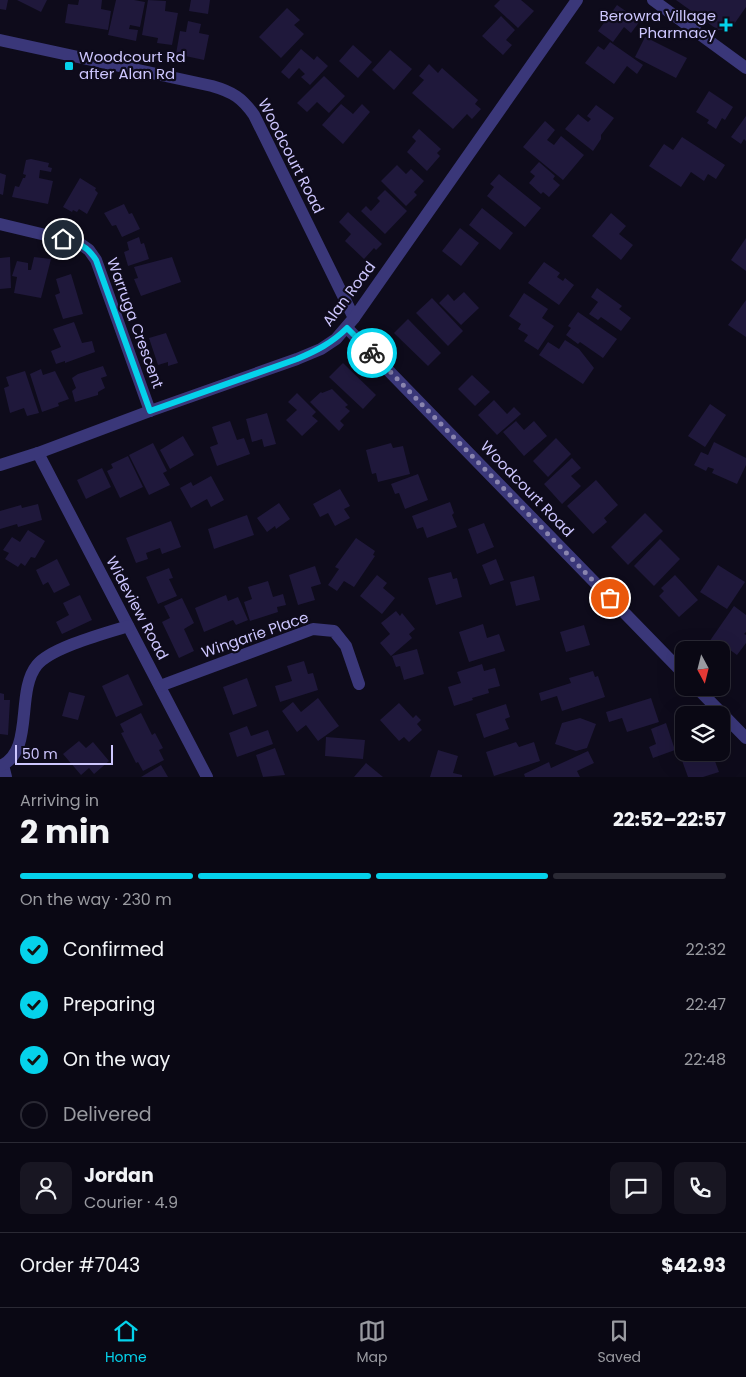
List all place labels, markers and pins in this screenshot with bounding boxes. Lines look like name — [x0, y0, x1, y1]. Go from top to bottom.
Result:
place label: Berowra Village Pharmacy — [599, 5, 717, 43]
marker: Berowra Village Pharmacy — [720, 19, 732, 31]
place label: Woodcourt Rd after Alan Rd — [79, 46, 186, 84]
marker: Woodcourt Rd after Alan Rd — [63, 60, 75, 72]
pin — [42, 218, 84, 260]
pin — [589, 577, 631, 619]

